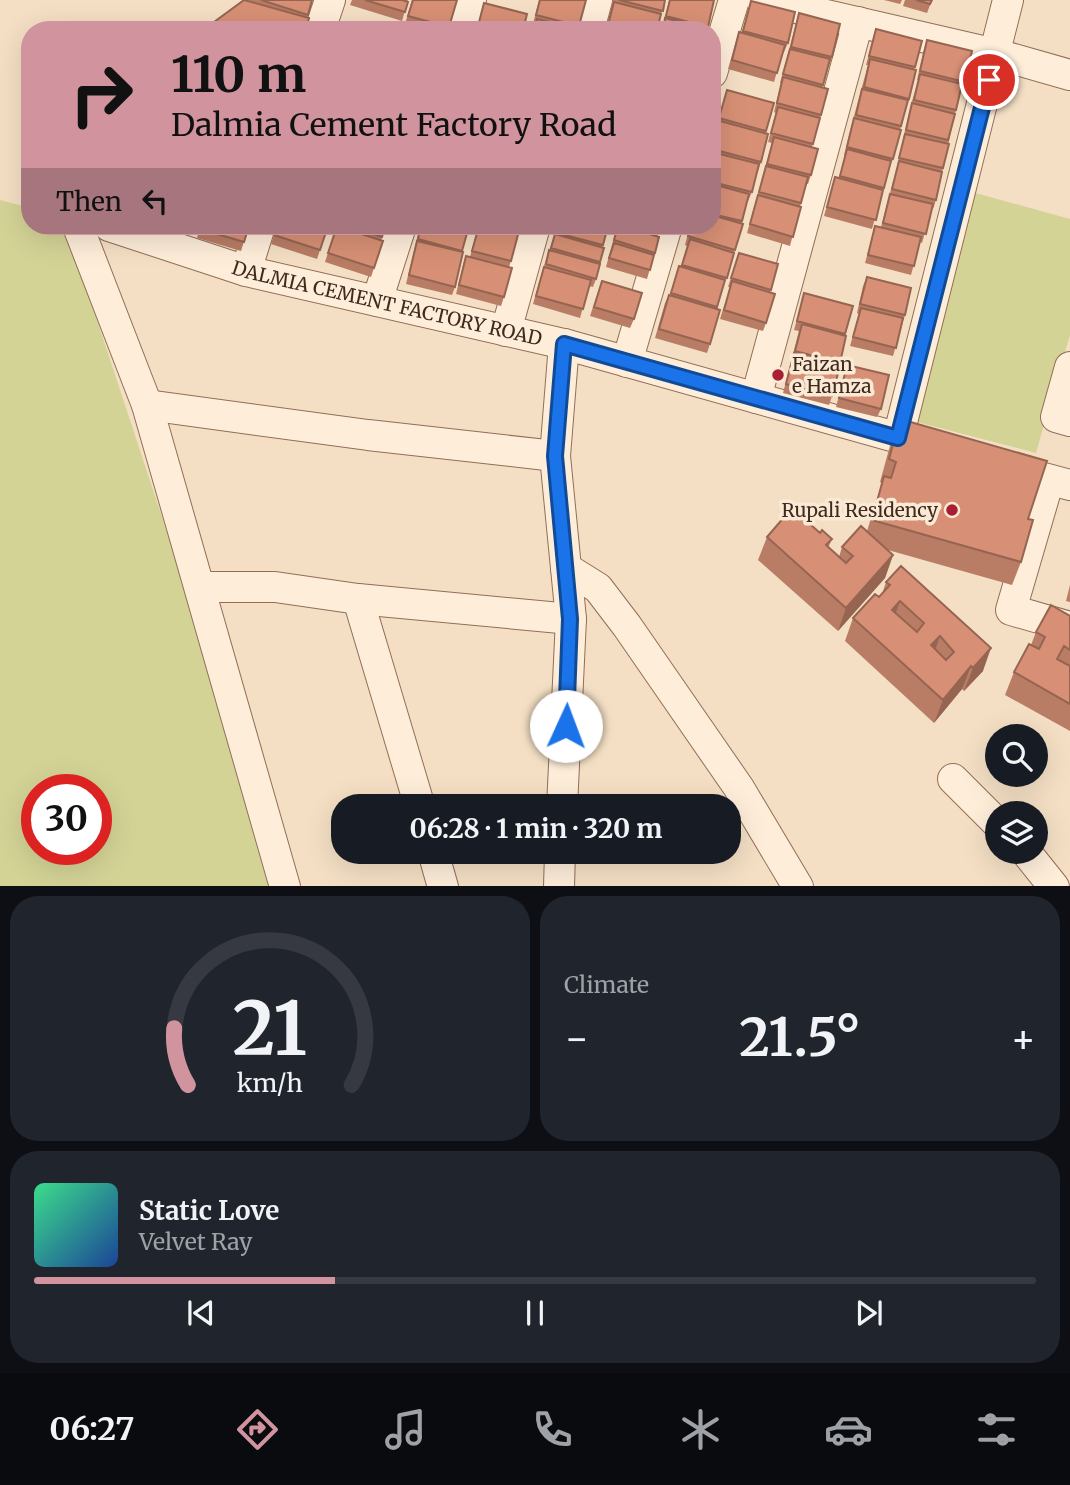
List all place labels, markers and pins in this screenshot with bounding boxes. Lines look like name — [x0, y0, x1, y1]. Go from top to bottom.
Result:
pin — [959, 50, 1019, 110]
place label: Faizan e Hamza — [792, 352, 871, 398]
marker: Faizan e Hamza — [770, 367, 786, 383]
place label: Rupali Residency — [781, 498, 938, 522]
marker: Rupali Residency — [944, 502, 960, 518]

